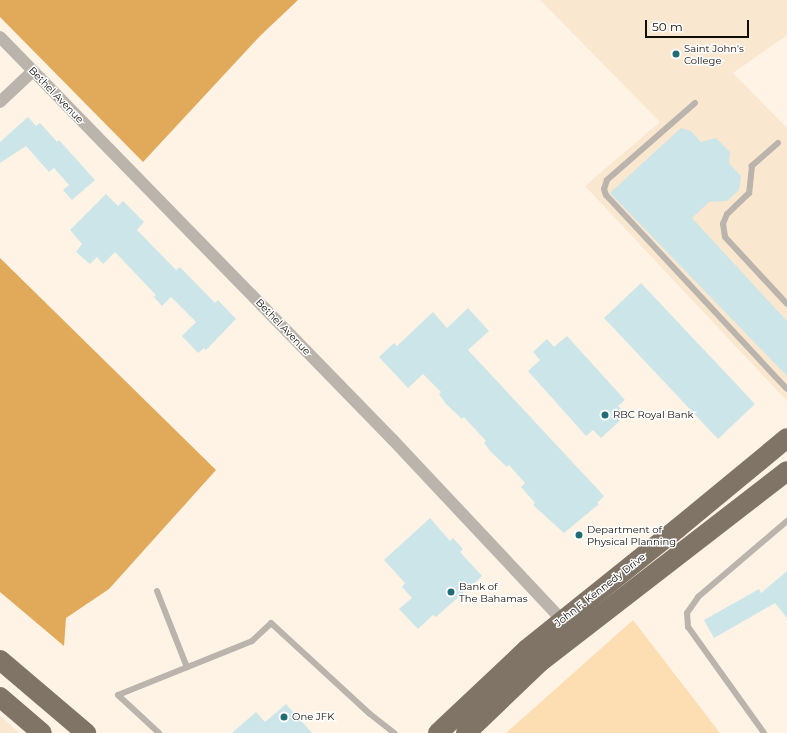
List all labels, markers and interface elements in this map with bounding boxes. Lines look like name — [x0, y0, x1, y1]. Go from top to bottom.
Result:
scale bar — [647, 12, 751, 38]
text: 50 m — [652, 19, 683, 34]
place label: Saint John's College — [684, 42, 744, 66]
marker: Saint John's College — [671, 49, 681, 59]
street label: Bethel Avenue — [26, 64, 86, 126]
street label: Bethel Avenue — [253, 296, 313, 358]
place label: RBC Royal Bank — [613, 409, 693, 421]
marker: RBC Royal Bank — [600, 410, 610, 420]
place label: Department of Physical Planning — [587, 523, 676, 546]
marker: Department of Physical Planning — [574, 530, 584, 540]
street label: John F. Kennedy Drive — [552, 551, 648, 629]
place label: Bank of The Bahamas — [459, 580, 528, 604]
marker: Bank of The Bahamas — [446, 587, 456, 597]
place label: One JFK — [292, 711, 334, 723]
marker: One JFK — [279, 712, 289, 722]

